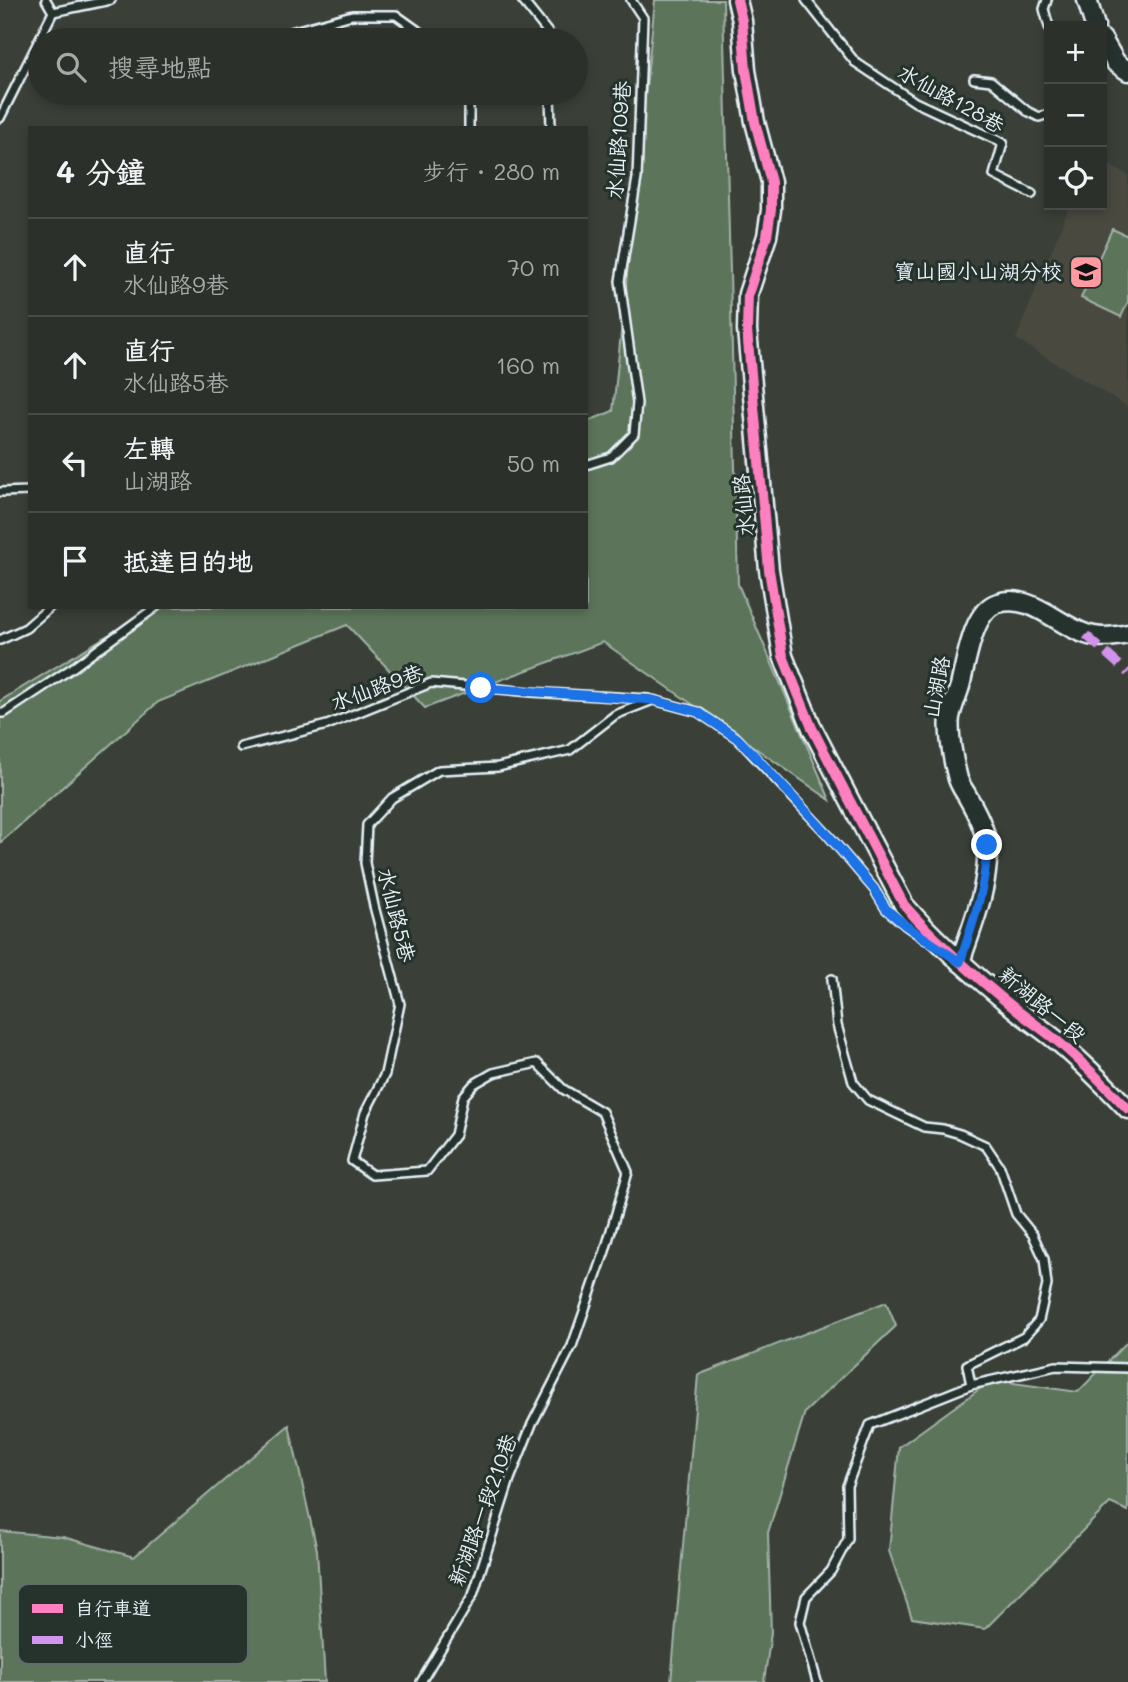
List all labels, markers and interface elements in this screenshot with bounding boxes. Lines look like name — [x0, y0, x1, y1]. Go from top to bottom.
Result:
map controls — [1044, 21, 1107, 210]
button: + — [1044, 21, 1107, 84]
search box — [28, 28, 588, 105]
icon: search — [52, 48, 90, 86]
text: 搜尋地點 — [108, 50, 212, 84]
street label: 水仙路128巷 — [894, 57, 1010, 138]
street label: 水仙路109巷 — [600, 80, 635, 200]
button: − — [1044, 84, 1107, 147]
button: locate — [1044, 147, 1107, 210]
text: 4 分鐘 — [56, 151, 146, 191]
text: 步行 · 280 m — [423, 156, 560, 186]
text: 直行 — [123, 235, 175, 269]
icon: ahead — [56, 248, 94, 286]
text: 70 m — [507, 252, 560, 282]
school or university icon: 寶山國小山湖分校 — [1067, 253, 1105, 291]
place label: 寶山國小山湖分校 — [894, 257, 1062, 284]
text: 水仙路9巷 — [123, 269, 229, 299]
text: 直行 — [123, 333, 175, 367]
icon: ahead — [56, 346, 94, 384]
text: 160 m — [496, 350, 560, 380]
text: 水仙路5巷 — [123, 367, 228, 397]
text: 左轉 — [123, 431, 175, 465]
icon: left — [56, 444, 94, 482]
text: 50 m — [507, 448, 560, 478]
text: 山湖路 — [123, 465, 192, 495]
street label: 水仙路 — [726, 473, 759, 538]
icon: arrive — [56, 542, 94, 580]
text: 抵達目的地 — [123, 544, 253, 578]
street label: 山湖路 — [916, 653, 955, 720]
street label: 水仙路9巷 — [327, 657, 426, 716]
route start — [465, 672, 496, 703]
route end — [971, 829, 1002, 860]
street label: 水仙路5巷 — [373, 865, 422, 965]
street label: 新湖路一段 — [994, 960, 1092, 1048]
street label: 新湖路一段210巷 — [442, 1430, 522, 1589]
legend — [18, 1584, 248, 1664]
text: 自行車道 — [75, 1595, 151, 1620]
text: 小徑 — [75, 1627, 113, 1652]

